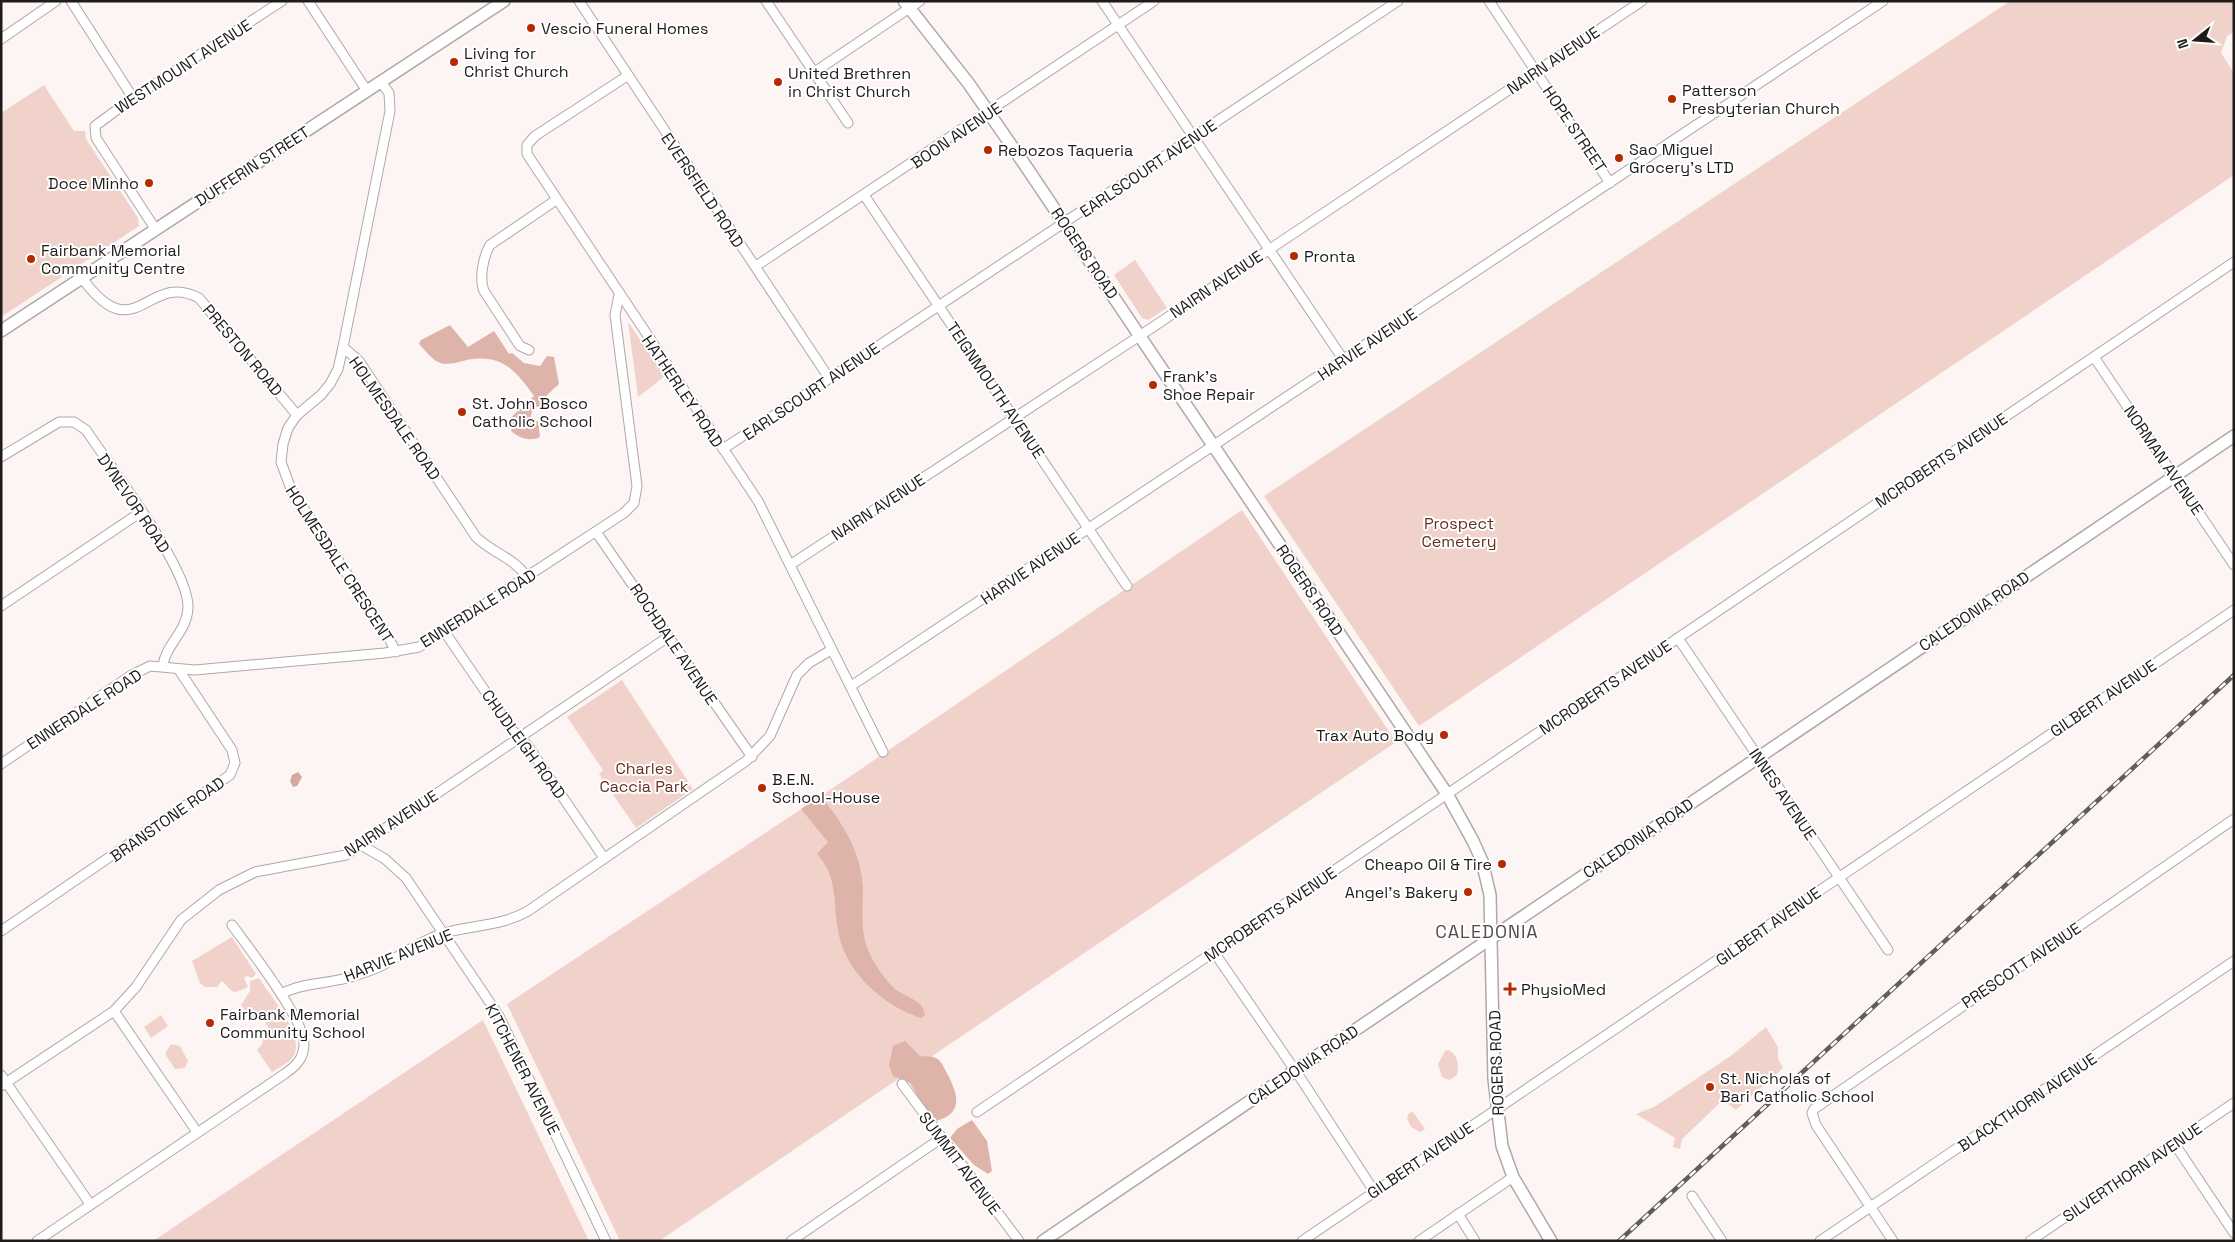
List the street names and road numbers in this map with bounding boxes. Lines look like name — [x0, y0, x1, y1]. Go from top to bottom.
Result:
street label: WESTMOUNT AVENUE — [111, 14, 256, 119]
street label: NAIRN AVENUE — [1503, 22, 1604, 99]
street label: HOPE STREET — [1538, 82, 1611, 177]
street label: BOON AVENUE — [907, 97, 1006, 173]
street label: EARLSCOURT AVENUE — [1076, 115, 1221, 222]
street label: DUFFERIN STREET — [191, 122, 314, 211]
street label: EVERSFIELD ROAD — [656, 129, 749, 252]
street label: ROGERS ROAD — [1046, 204, 1123, 303]
street label: NAIRN AVENUE — [1166, 246, 1267, 323]
street label: PRESTON ROAD — [198, 300, 287, 401]
street label: HARVIE AVENUE — [1313, 303, 1421, 385]
street label: TEIGNMOUTH AVENUE — [942, 318, 1049, 463]
street label: HATHERLEY ROAD — [637, 331, 728, 452]
street label: EARLSCOURT AVENUE — [739, 338, 884, 445]
street label: HOLMESDALE ROAD — [344, 352, 445, 484]
street label: NORMAN AVENUE — [2119, 401, 2208, 519]
street label: MCROBERTS AVENUE — [1871, 408, 2012, 513]
street label: DYNEVOR ROAD — [93, 450, 175, 557]
street label: NAIRN AVENUE — [827, 469, 929, 546]
street label: HOLMESDALE CRESCENT — [281, 482, 398, 647]
street label: HARVIE AVENUE — [976, 527, 1084, 609]
street label: ROGERS ROAD — [1271, 541, 1348, 640]
street label: ENNERDALE ROAD — [416, 564, 540, 653]
street label: CALEDONIA ROAD — [1915, 567, 2034, 656]
street label: ROCHDALE AVENUE — [625, 579, 722, 709]
street label: MCROBERTS AVENUE — [1535, 635, 1676, 740]
street label: GILBERT AVENUE — [2046, 655, 2161, 742]
street label: ENNERDALE ROAD — [23, 664, 146, 754]
street label: CHUDLEIGH ROAD — [477, 685, 570, 803]
street label: INNES AVENUE — [1744, 744, 1821, 844]
street label: BRANSTONE ROAD — [106, 772, 229, 867]
street label: NAIRN AVENUE — [340, 785, 442, 862]
street label: CALEDONIA ROAD — [1579, 794, 1698, 883]
street label: MCROBERTS AVENUE — [1200, 862, 1341, 967]
street label: GILBERT AVENUE — [1711, 882, 1825, 971]
street label: PRESCOTT AVENUE — [1957, 918, 2085, 1013]
street label: HARVIE AVENUE — [341, 924, 456, 987]
street label: KITCHENER AVENUE — [480, 1000, 565, 1138]
street label: ROGERS ROAD — [1484, 1010, 1509, 1116]
street label: CALEDONIA ROAD — [1244, 1021, 1363, 1110]
street label: BLACKTHORN AVENUE — [1954, 1048, 2101, 1157]
street label: SUMMIT AVENUE — [914, 1108, 1005, 1219]
street label: GILBERT AVENUE — [1363, 1117, 1478, 1204]
street label: SILVERTHORN AVENUE — [2059, 1118, 2206, 1227]

